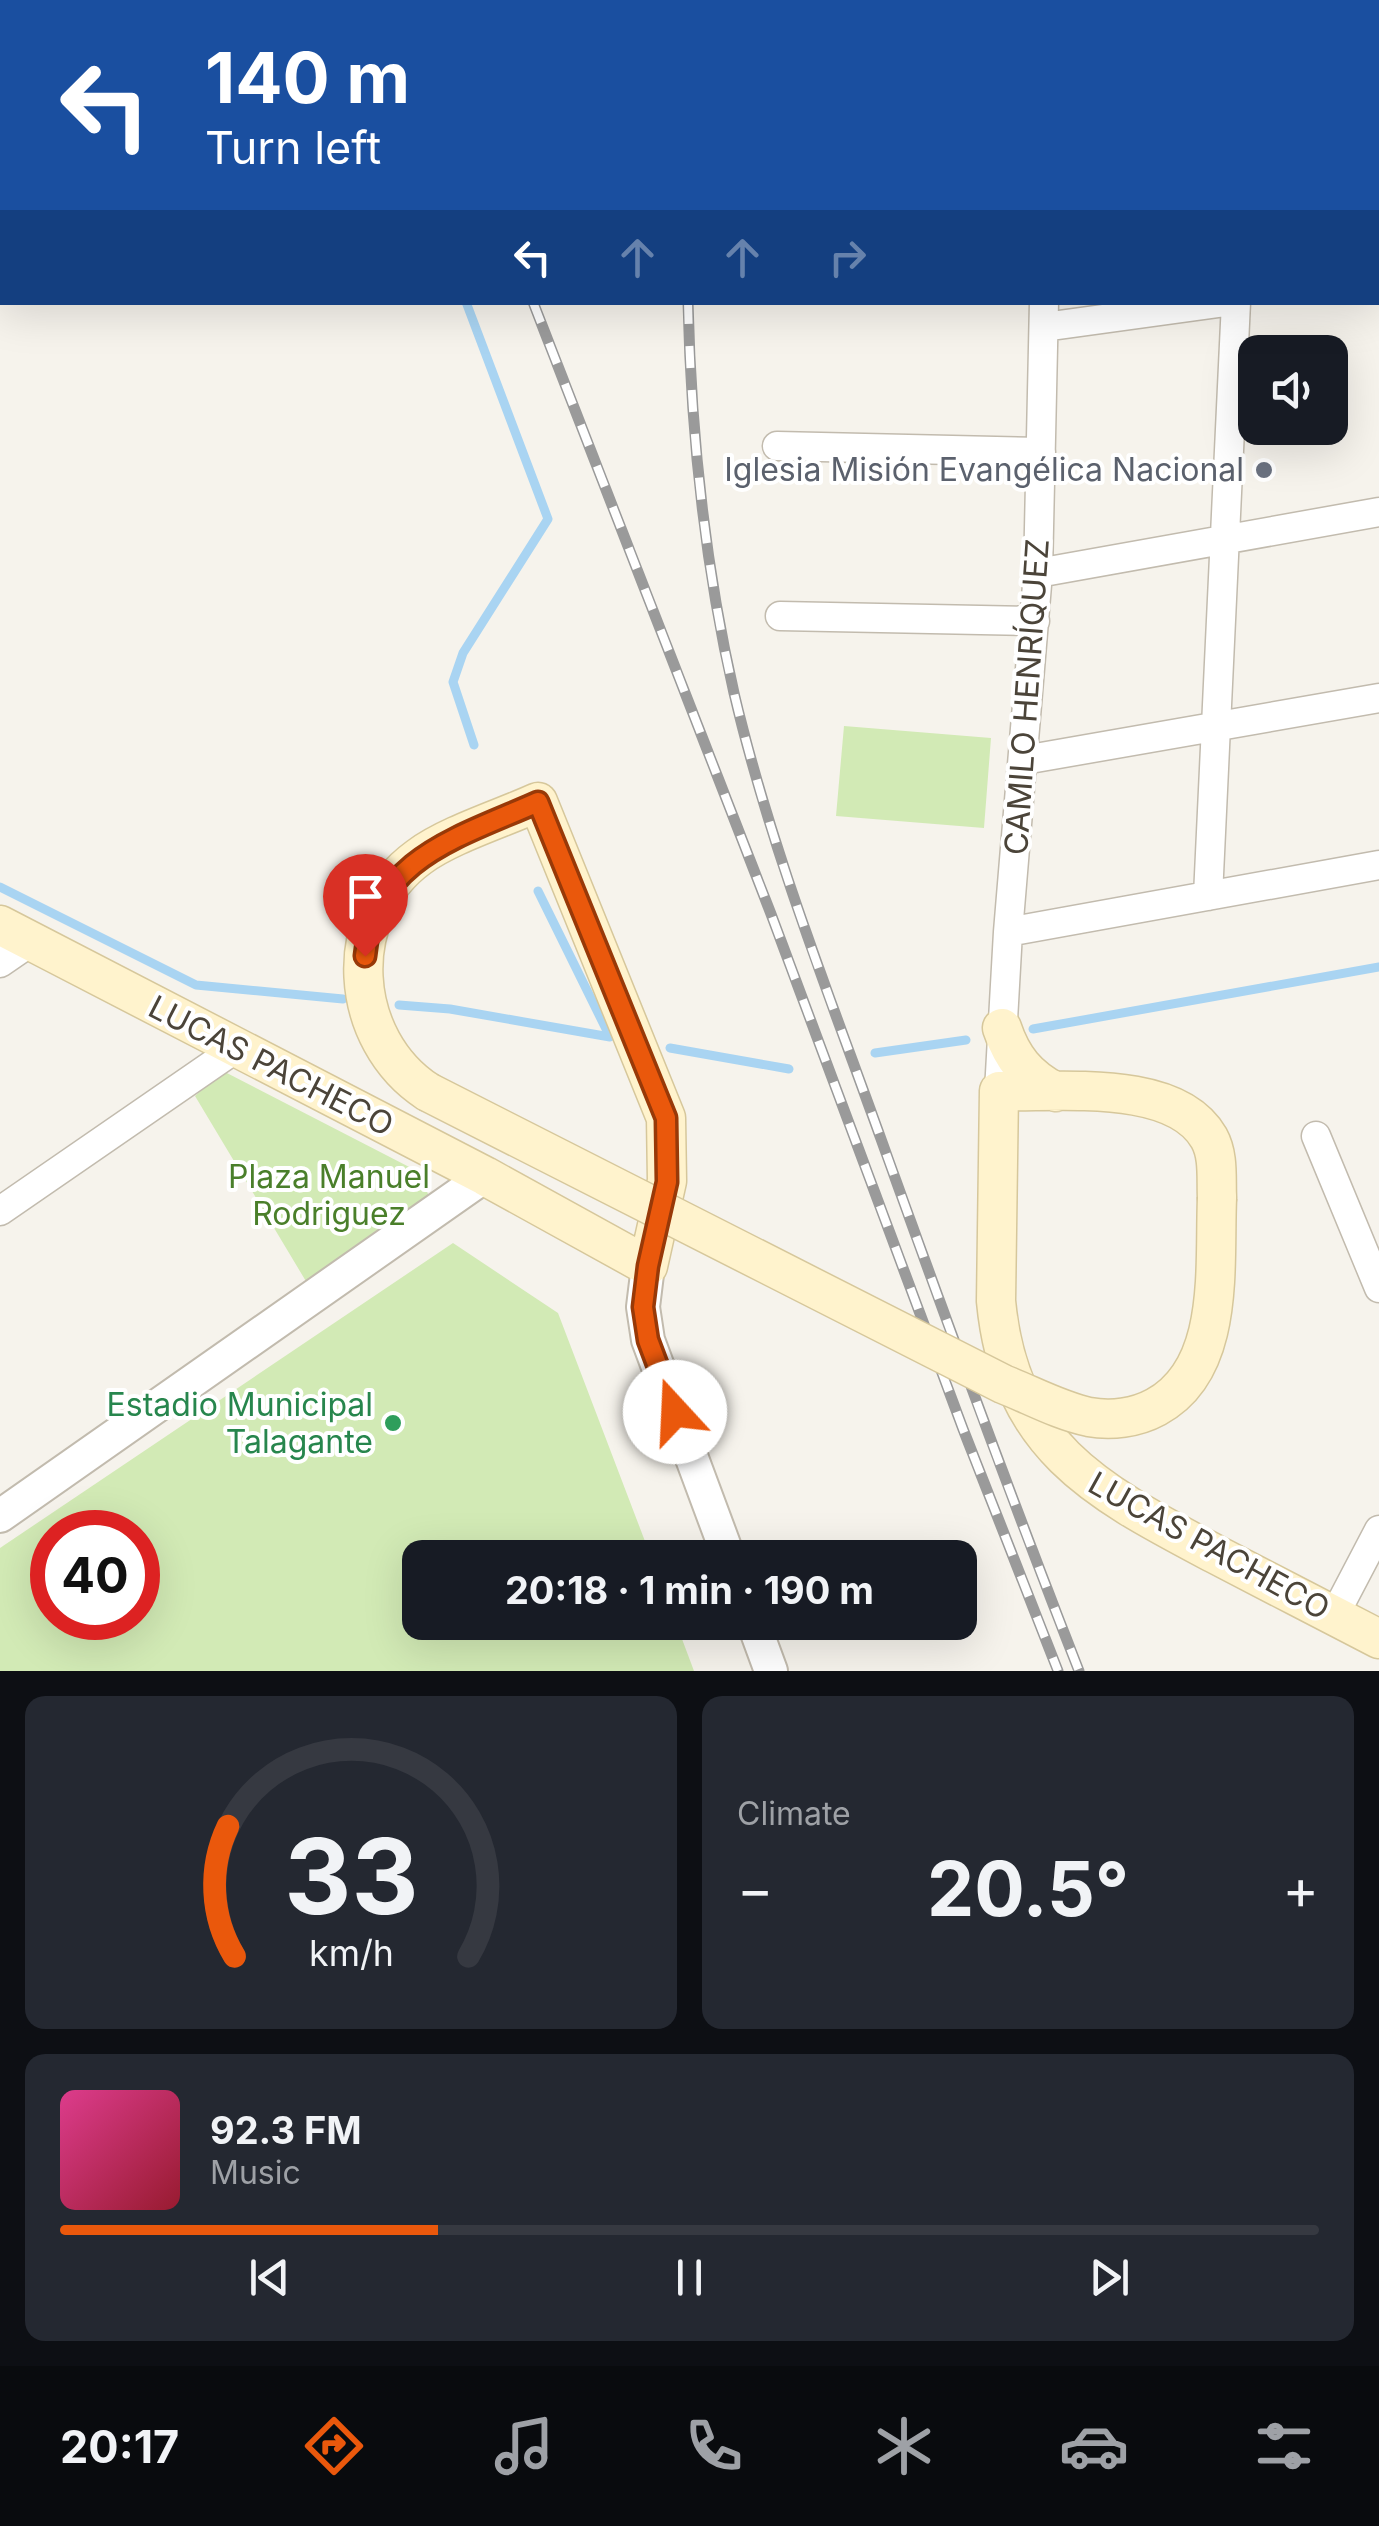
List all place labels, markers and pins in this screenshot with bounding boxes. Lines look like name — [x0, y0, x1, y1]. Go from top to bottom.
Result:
place label: Iglesia Misión Evangélica Nacional — [724, 450, 1244, 489]
marker: Iglesia Misión Evangélica Nacional — [1253, 459, 1275, 481]
pin — [323, 854, 408, 957]
place label: Estadio Municipal Talagante — [107, 1385, 373, 1461]
marker: Estadio Municipal Talagante — [382, 1412, 404, 1434]

